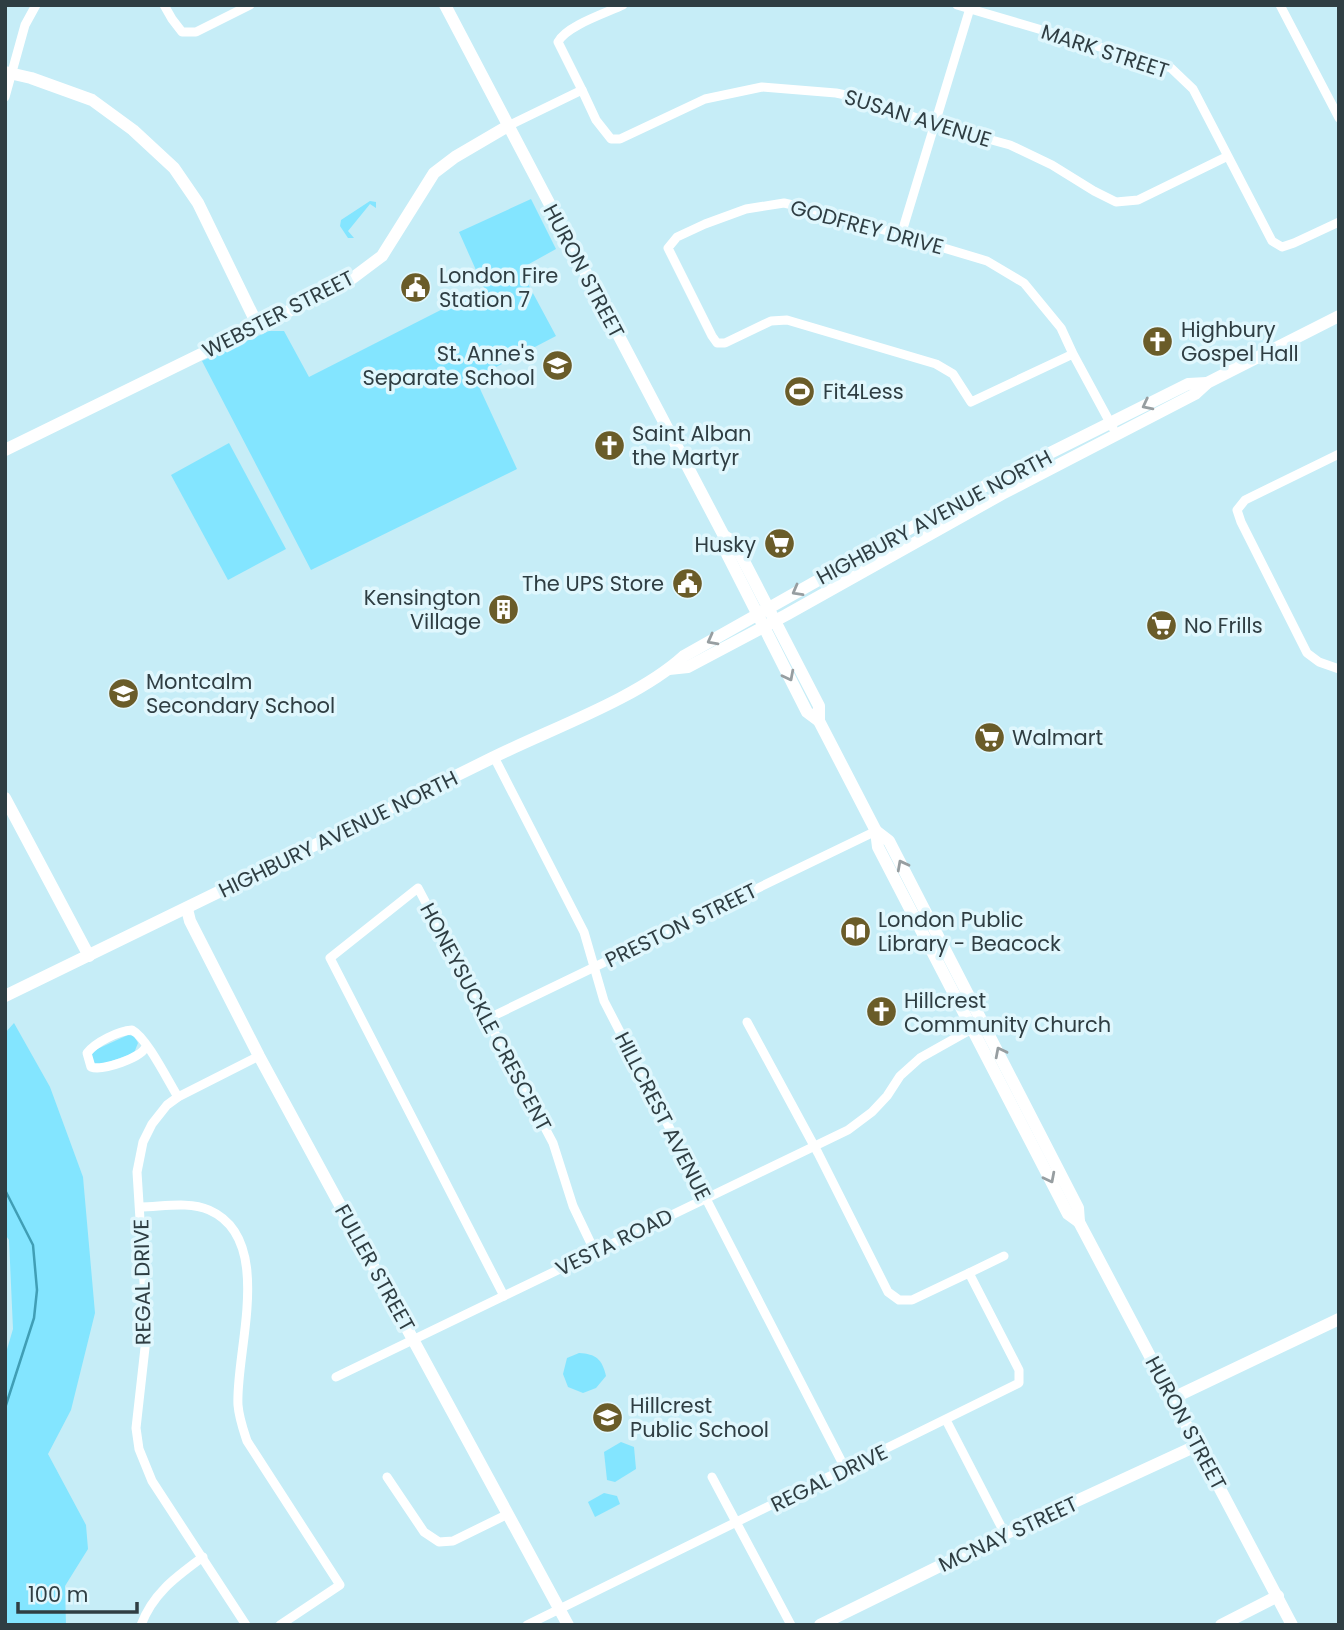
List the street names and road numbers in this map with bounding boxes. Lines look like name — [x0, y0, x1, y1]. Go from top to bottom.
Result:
street label: MARK STREET — [1037, 17, 1173, 85]
street label: SUSAN AVENUE — [841, 82, 995, 154]
street label: GODFREY DRIVE — [787, 193, 947, 261]
street label: HURON STREET — [537, 199, 631, 343]
street label: WEBSTER STREET — [197, 263, 359, 365]
street label: HIGHBURY AVENUE NORTH — [811, 443, 1057, 591]
street label: HIGHBURY AVENUE NORTH — [214, 763, 462, 905]
street label: PRESTON STREET — [600, 876, 762, 974]
street label: HONEYSUCKLE CRESCENT — [413, 898, 559, 1136]
street label: HILLCREST AVENUE — [608, 1027, 718, 1205]
street label: FULLER STREET — [328, 1199, 422, 1337]
street label: VESTA ROAD — [551, 1201, 677, 1283]
street label: REGAL DRIVE — [126, 1219, 158, 1345]
street label: HURON STREET — [1139, 1351, 1233, 1495]
street label: REGAL DRIVE — [766, 1437, 892, 1519]
street label: MCNAY STREET — [934, 1489, 1082, 1579]

